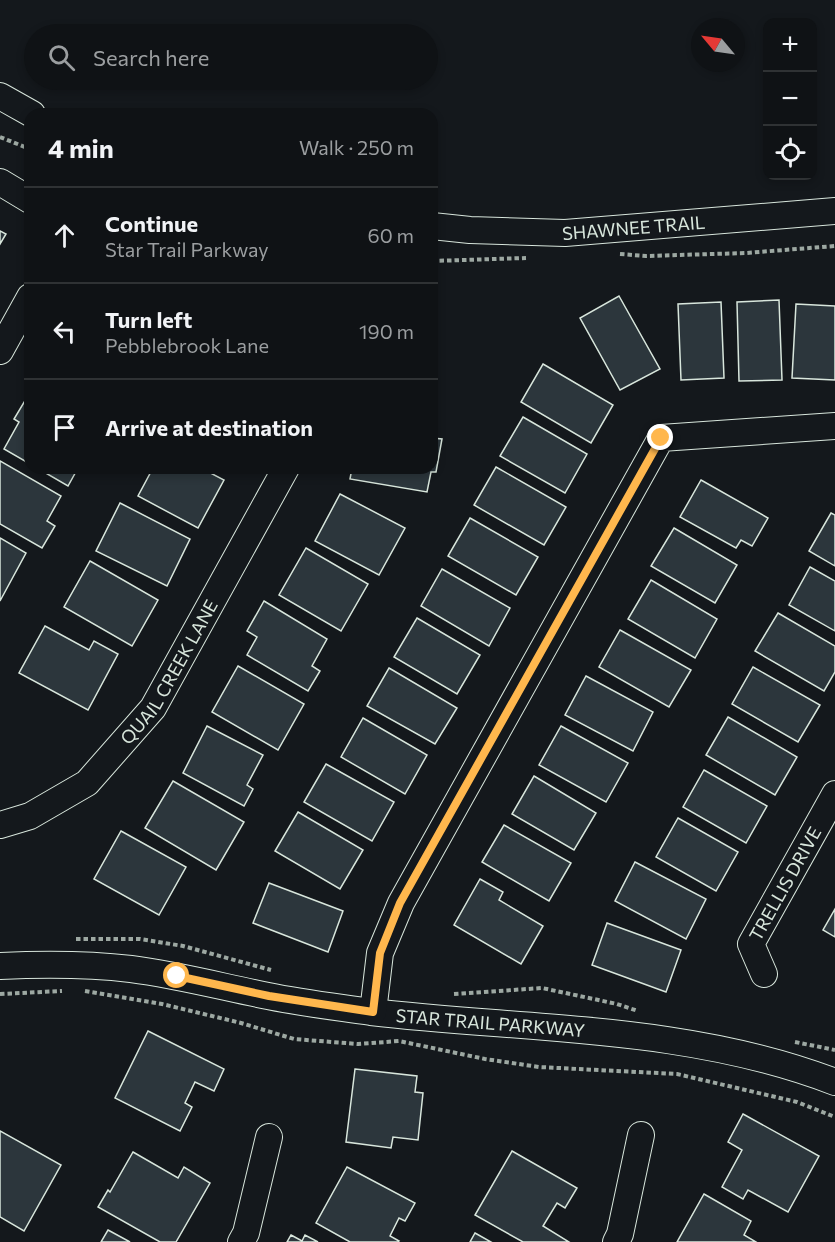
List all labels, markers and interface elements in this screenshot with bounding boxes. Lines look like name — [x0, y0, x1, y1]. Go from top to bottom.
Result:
north arrow — [691, 18, 745, 72]
map controls — [763, 18, 817, 180]
button: + — [763, 18, 817, 72]
search box — [24, 24, 438, 90]
icon: search — [45, 41, 78, 74]
text: Search here — [93, 44, 209, 71]
button: − — [763, 72, 817, 126]
button: locate — [763, 126, 817, 180]
text: 4 min — [48, 132, 114, 163]
text: Walk · 250 m — [299, 135, 414, 159]
text: Continue — [105, 210, 198, 237]
street label: SHAWNEE TRAIL — [561, 211, 706, 244]
icon: ahead — [48, 219, 81, 252]
text: 60 m — [368, 223, 414, 247]
text: Star Trail Parkway — [105, 237, 269, 261]
text: Turn left — [105, 306, 192, 333]
icon: left — [48, 315, 81, 348]
text: 190 m — [359, 319, 414, 343]
text: Pebblebrook Lane — [105, 333, 269, 357]
icon: arrive — [48, 411, 81, 444]
text: Arrive at destination — [105, 414, 313, 441]
route end — [647, 424, 673, 450]
street label: QUAIL CREEK LANE — [115, 596, 222, 749]
street label: TRELLIS DRIVE — [744, 823, 826, 944]
route start — [163, 962, 189, 988]
street label: STAR TRAIL PARKWAY — [395, 1004, 586, 1041]

